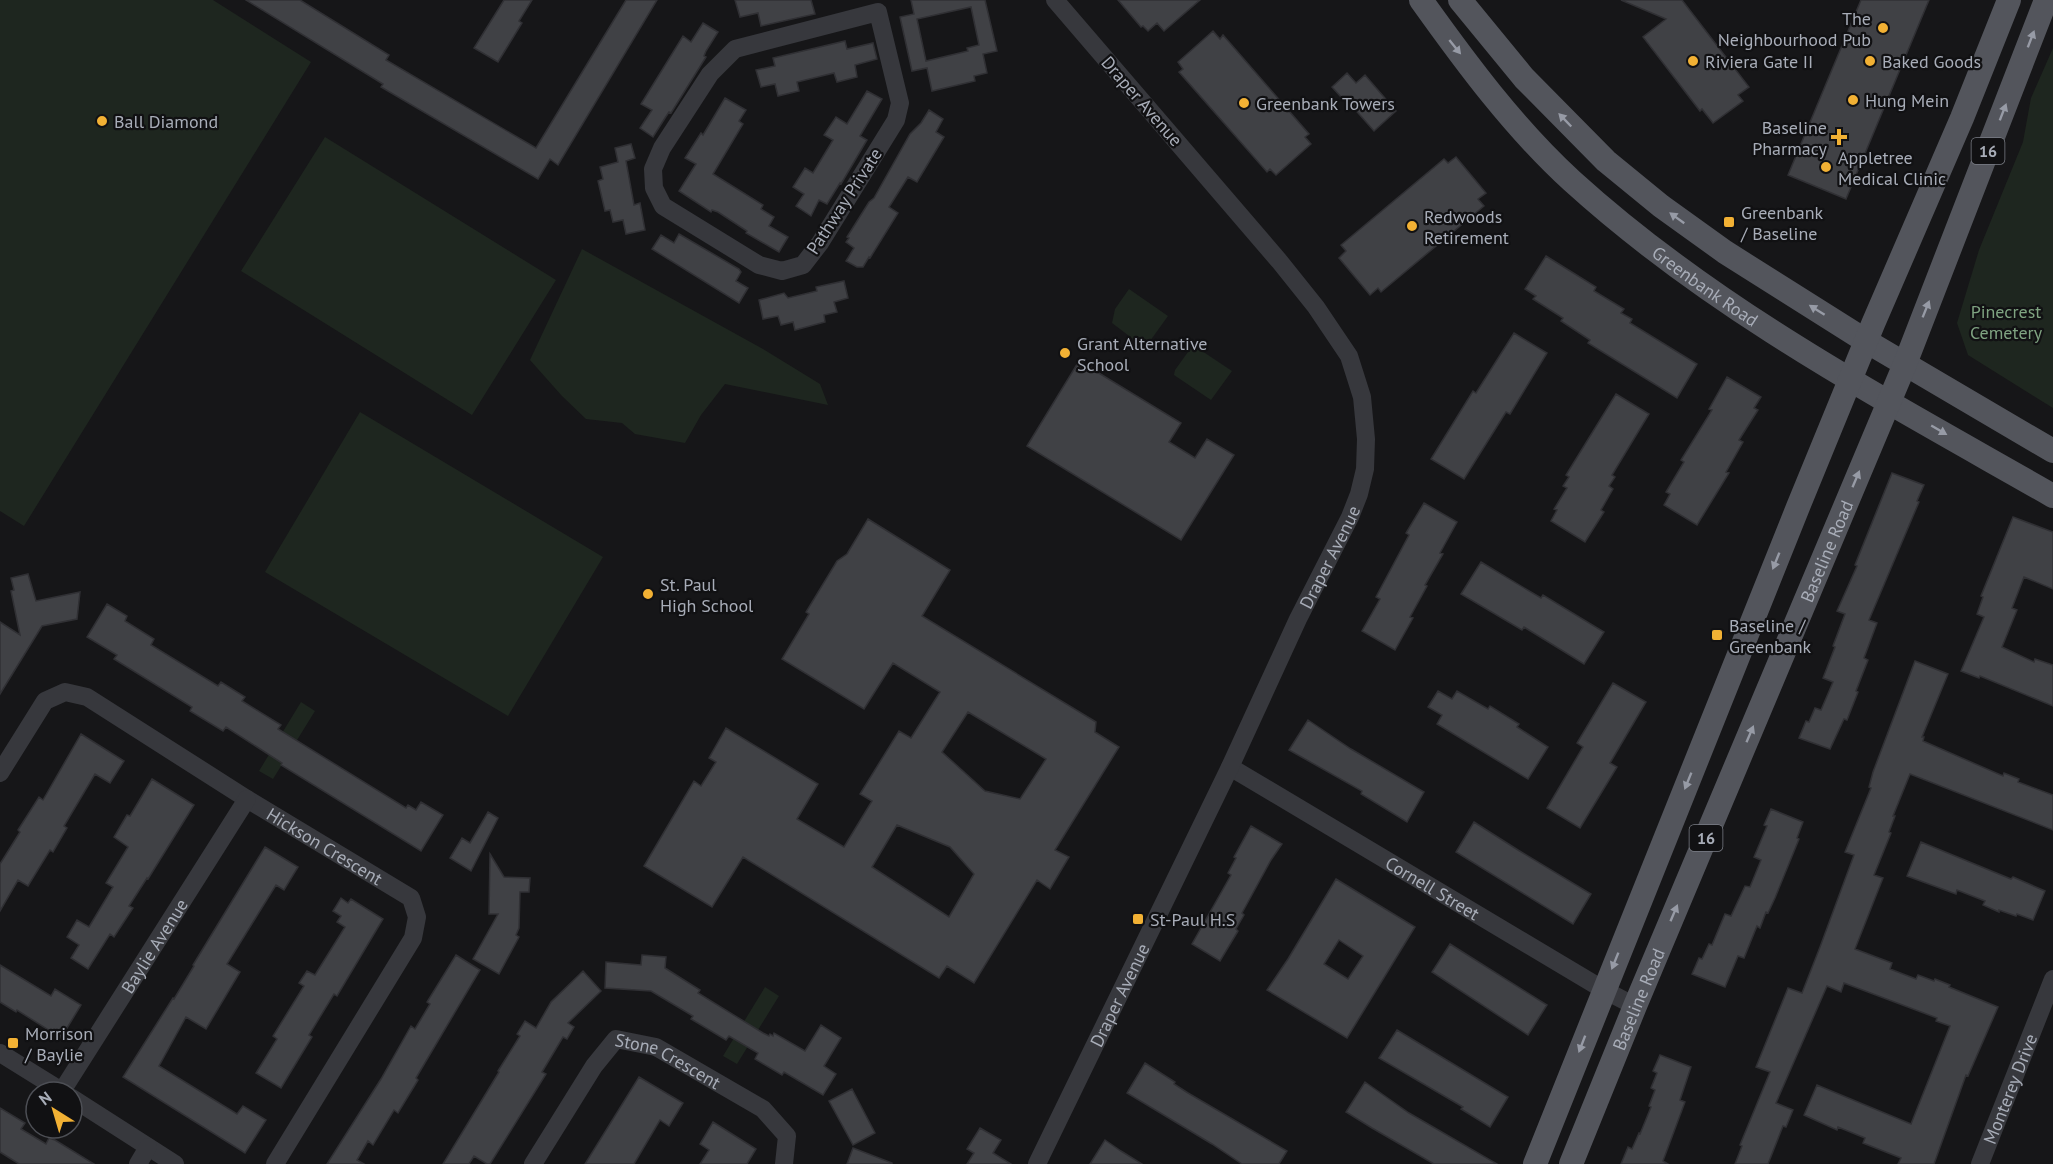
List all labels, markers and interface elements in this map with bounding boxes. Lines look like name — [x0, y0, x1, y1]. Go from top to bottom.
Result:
place label: The Neighbourhood Pub — [1718, 7, 1871, 51]
marker: The Neighbourhood Pub — [1876, 21, 1890, 35]
one-way arrow — [2027, 30, 2036, 48]
one-way arrow — [1449, 39, 1462, 55]
place label: Riviera Gate II — [1705, 50, 1813, 73]
place label: Baked Goods — [1882, 50, 1981, 73]
street label: Draper Avenue — [1096, 51, 1188, 151]
marker: Riviera Gate II — [1686, 54, 1700, 68]
marker: Baked Goods — [1863, 54, 1877, 68]
place label: Hung Mein — [1865, 89, 1949, 112]
place label: Greenbank Towers — [1256, 92, 1395, 115]
marker: Hung Mein — [1846, 93, 1860, 107]
marker: Greenbank Towers — [1237, 96, 1251, 110]
one-way arrow — [1998, 102, 2008, 120]
place label: Ball Diamond — [114, 110, 218, 133]
one-way arrow — [1558, 112, 1572, 127]
marker: Ball Diamond — [95, 114, 109, 128]
place label: Baseline Pharmacy — [1752, 116, 1828, 160]
marker: Baseline Pharmacy — [1832, 130, 1846, 144]
road number: 16 — [1972, 138, 2004, 164]
street label: Pathway Private — [801, 144, 887, 258]
place label: Appletree Medical Clinic — [1838, 146, 1946, 190]
marker: Appletree Medical Clinic — [1819, 160, 1833, 174]
place label: Greenbank / Baseline — [1740, 201, 1824, 245]
place label: Redwoods Retirement — [1424, 205, 1509, 249]
one-way arrow — [1670, 212, 1686, 224]
marker: Greenbank / Baseline — [1722, 215, 1736, 229]
marker: Redwoods Retirement — [1405, 219, 1419, 233]
street label: Greenbank Road — [1648, 241, 1763, 331]
one-way arrow — [1922, 300, 1931, 318]
park label: Pinecrest Cemetery — [1970, 300, 2043, 344]
one-way arrow — [1808, 304, 1825, 315]
place label: Grant Alternative School — [1077, 332, 1208, 376]
marker: Grant Alternative School — [1058, 346, 1072, 360]
one-way arrow — [1930, 425, 1947, 435]
one-way arrow — [1852, 470, 1861, 488]
street label: Baseline Road — [1795, 497, 1858, 605]
street label: Draper Avenue — [1294, 502, 1365, 612]
one-way arrow — [1771, 553, 1781, 571]
place label: St. Paul High School — [660, 573, 754, 617]
marker: St. Paul High School — [641, 587, 655, 601]
place label: Baseline / Greenbank — [1729, 614, 1812, 658]
marker: Baseline / Greenbank — [1710, 628, 1724, 642]
one-way arrow — [1745, 724, 1755, 742]
one-way arrow — [1683, 773, 1693, 791]
street label: Hickson Crescent — [263, 802, 387, 890]
road number: 16 — [1690, 825, 1722, 851]
street label: Cornell Street — [1381, 851, 1484, 925]
street label: Baylie Avenue — [116, 894, 193, 997]
one-way arrow — [1669, 904, 1679, 922]
place label: St-Paul H.S — [1150, 908, 1235, 931]
marker: St-Paul H.S — [1131, 912, 1145, 926]
street label: Draper Avenue — [1084, 939, 1154, 1050]
street label: Baseline Road — [1607, 945, 1670, 1054]
one-way arrow — [1610, 952, 1620, 970]
place label: Morrison / Baylie — [24, 1022, 93, 1066]
street label: Stone Crescent — [613, 1028, 725, 1094]
street label: Monterey Drive — [1978, 1030, 2042, 1147]
one-way arrow — [1577, 1035, 1587, 1053]
marker: Morrison / Baylie — [6, 1036, 20, 1050]
north arrow — [24, 1080, 84, 1140]
text: N — [35, 1087, 55, 1109]

